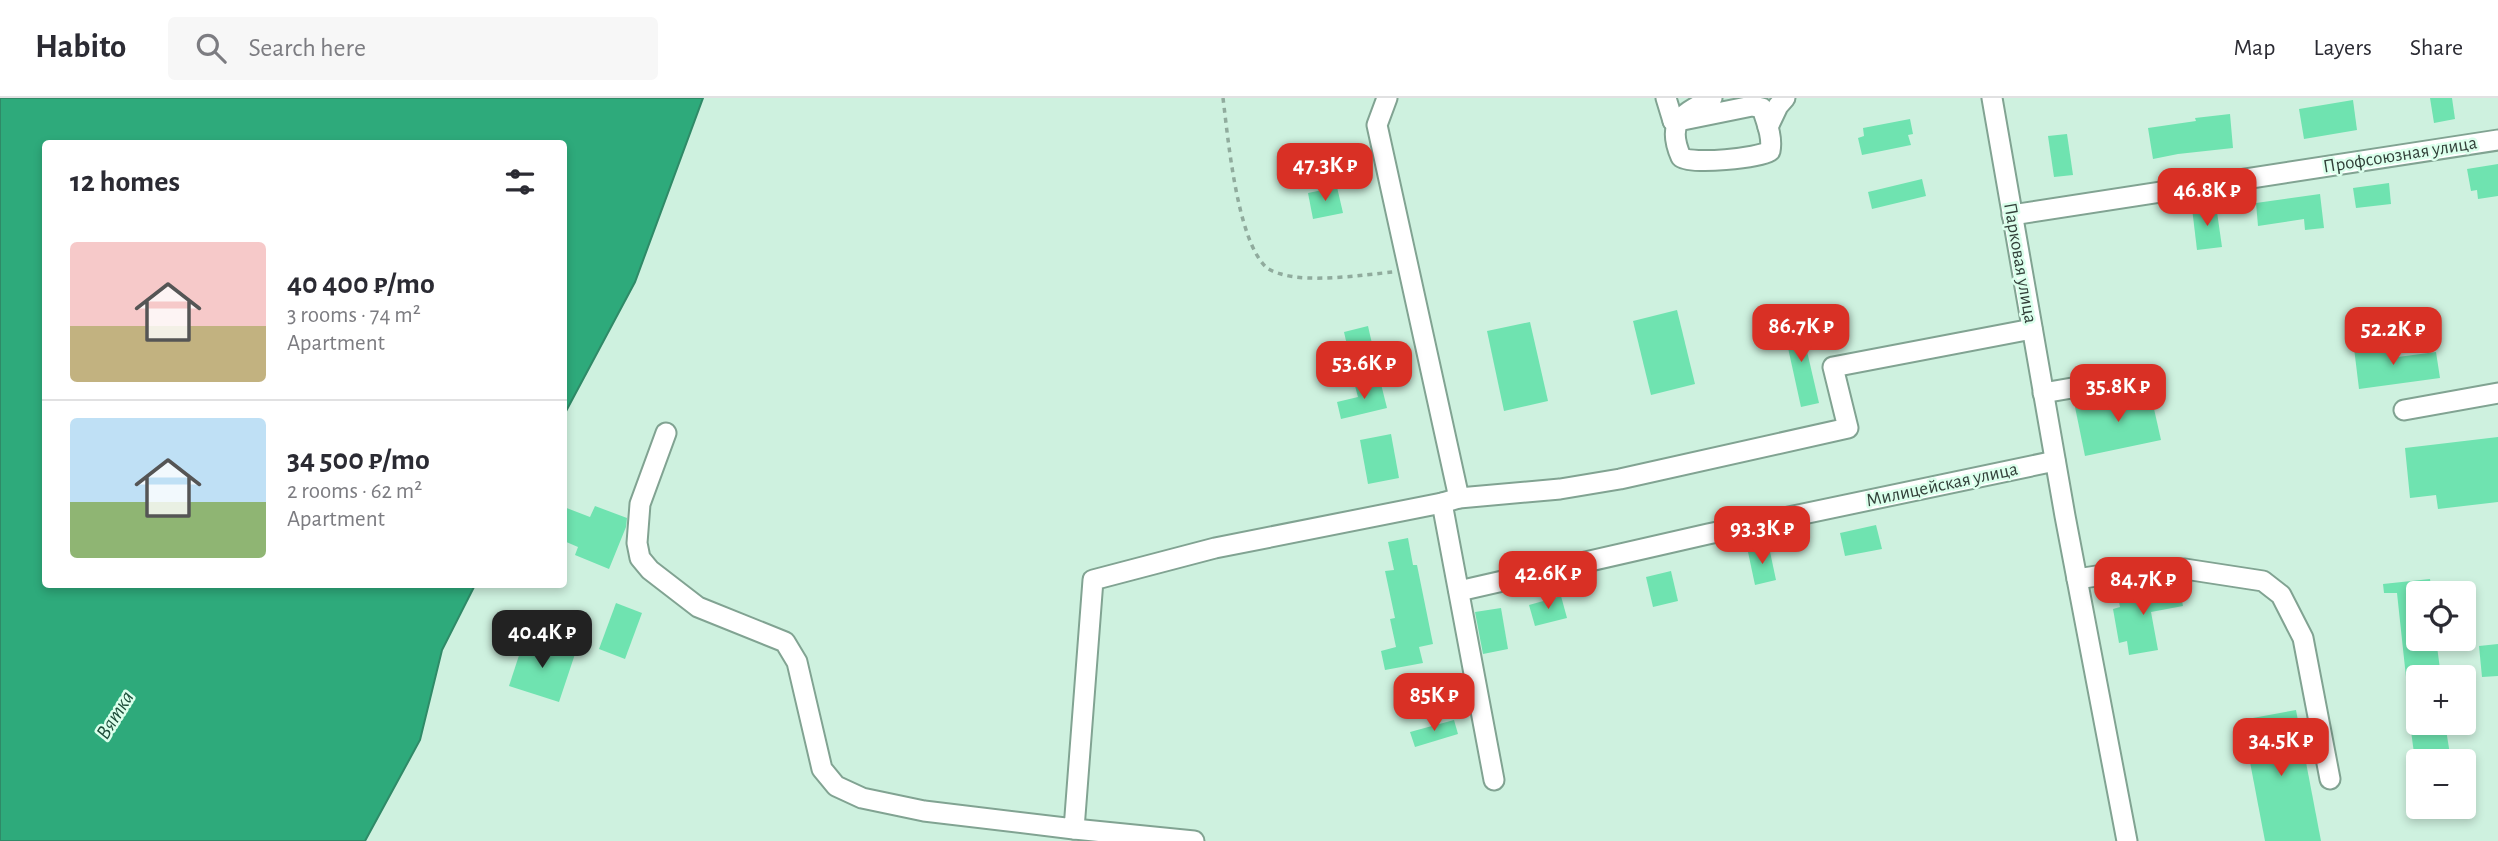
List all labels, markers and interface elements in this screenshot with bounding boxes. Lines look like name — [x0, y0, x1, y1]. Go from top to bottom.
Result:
search box — [168, 17, 658, 80]
icon: search — [192, 29, 230, 67]
text: Habito — [35, 31, 126, 64]
text: Search here — [248, 35, 366, 61]
text: Map — [2233, 36, 2275, 60]
text: Layers — [2313, 36, 2372, 60]
text: Share — [2410, 36, 2463, 60]
street label: Профсоюзная улица — [2322, 133, 2479, 177]
pin: 47.3K ₽ — [1260, 144, 1390, 203]
text: 47.3K ₽ — [1293, 154, 1357, 177]
icon: filters — [501, 163, 539, 201]
text: 12 homes — [70, 167, 180, 197]
pin: 46.8K ₽ — [2142, 169, 2272, 228]
text: 46.8K ₽ — [2174, 179, 2240, 202]
street label: Парковая улица — [2000, 201, 2040, 325]
text: 40 400 ₽/mo — [287, 269, 435, 299]
icon: home — [126, 270, 210, 354]
text: 3 rooms · 74 m² — [287, 304, 421, 327]
pin: 86.7K ₽ — [1736, 304, 1866, 364]
pin: 52.2K ₽ — [2328, 308, 2458, 367]
text: 86.7K ₽ — [1768, 315, 1834, 338]
text: 52.2K ₽ — [2361, 318, 2425, 341]
text: Apartment — [287, 332, 385, 355]
pin: 53.6K ₽ — [1299, 342, 1429, 401]
text: 53.6K ₽ — [1332, 352, 1396, 375]
pin: 35.8K ₽ — [2053, 364, 2183, 424]
text: 35.8K ₽ — [2086, 375, 2150, 398]
text: 34 500 ₽/mo — [287, 445, 430, 475]
icon: home — [126, 446, 210, 530]
street label: Милицейская улица — [1864, 460, 2020, 510]
text: 2 rooms · 62 m² — [287, 480, 422, 503]
pin: 93.3K ₽ — [1697, 506, 1827, 566]
text: Apartment — [287, 508, 385, 531]
text: 93.3K ₽ — [1730, 517, 1794, 540]
pin: 42.6K ₽ — [1483, 552, 1613, 611]
pin: 84.7K ₽ — [2078, 558, 2208, 617]
text: 42.6K ₽ — [1515, 562, 1581, 585]
text: 84.7K ₽ — [2110, 568, 2176, 591]
map controls — [2406, 581, 2476, 819]
button: locate — [2406, 581, 2476, 651]
pin: 40.4K ₽ — [477, 610, 607, 670]
text: 40.4K ₽ — [508, 621, 576, 644]
button: + — [2406, 665, 2476, 735]
pin: 85K ₽ — [1385, 674, 1483, 733]
text: 85K ₽ — [1410, 684, 1458, 707]
water label: Вятка — [92, 687, 138, 743]
pin: 34.5K ₽ — [2216, 718, 2346, 778]
text: 34.5K ₽ — [2249, 729, 2313, 752]
button: − — [2406, 749, 2476, 819]

